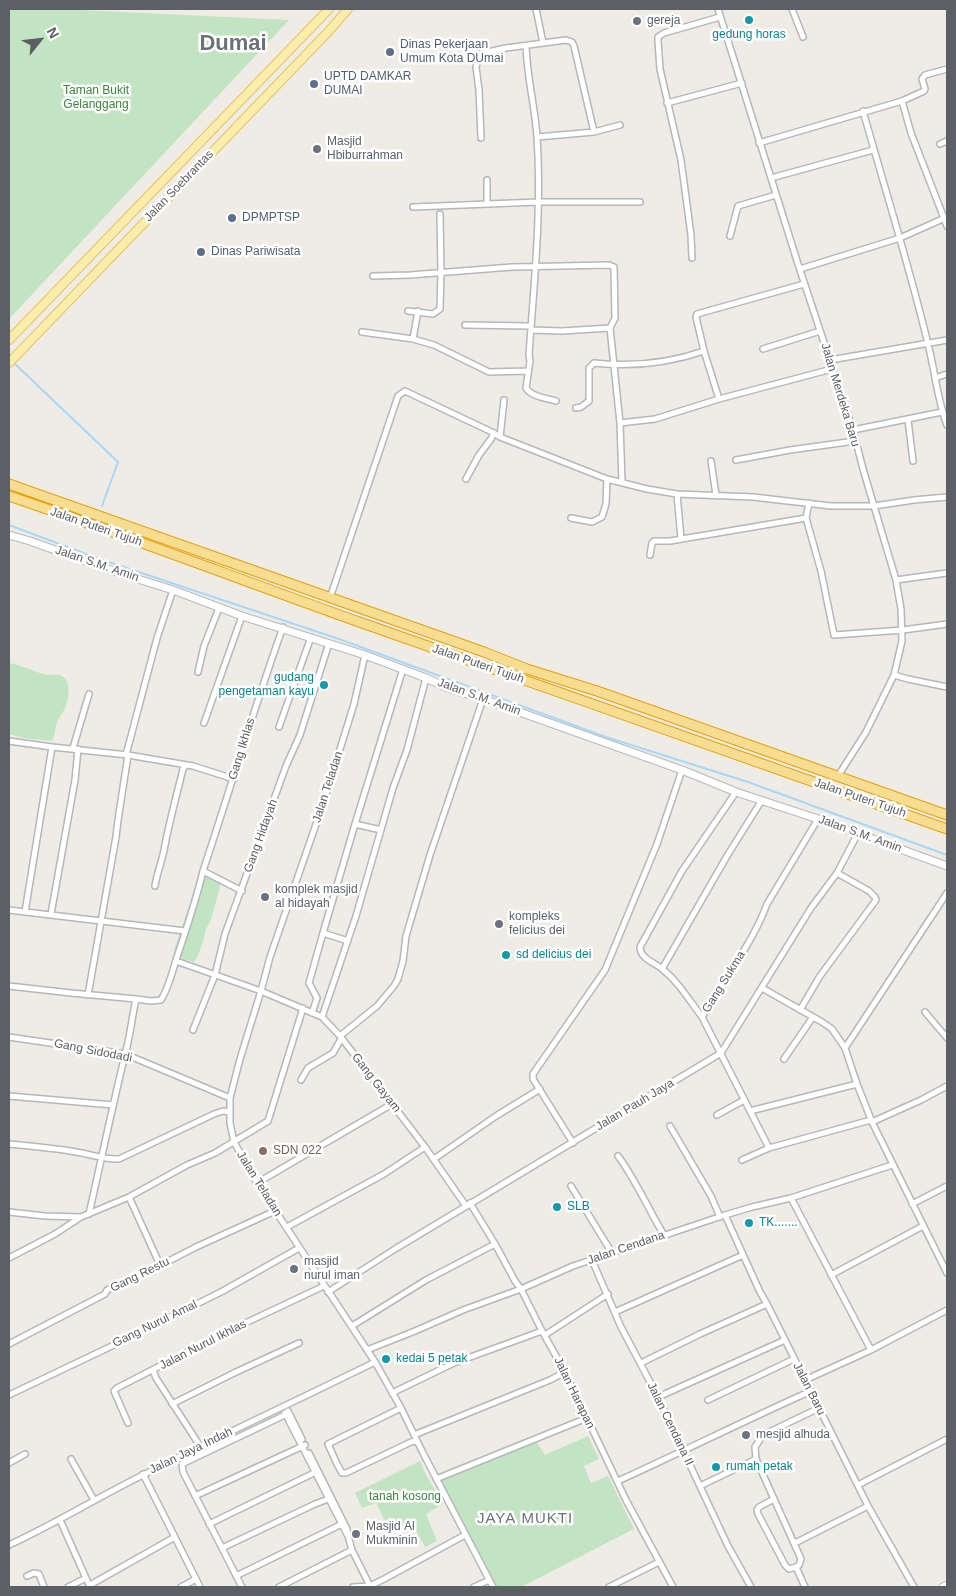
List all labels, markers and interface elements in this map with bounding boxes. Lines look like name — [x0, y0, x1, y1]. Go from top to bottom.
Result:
place label: gereja — [647, 14, 680, 28]
marker: gedung horas — [743, 14, 755, 26]
north arrow — [15, 15, 65, 65]
marker: gereja — [631, 15, 643, 27]
text: N — [44, 24, 63, 41]
place label: gedung horas — [712, 28, 786, 42]
district label: Dumai — [199, 31, 267, 57]
place label: Dinas Pekerjaan Umum Kota DUmai — [400, 38, 503, 66]
marker: Dinas Pekerjaan Umum Kota DUmai — [384, 46, 396, 58]
place label: UPTD DAMKAR DUMAI — [324, 70, 411, 98]
marker: UPTD DAMKAR DUMAI — [308, 78, 320, 90]
park label: Taman Bukit Gelanggang — [63, 84, 129, 112]
place label: Masjid Hbiburrahman — [327, 135, 403, 163]
marker: Masjid Hbiburrahman — [311, 143, 323, 155]
street label: Jalan Soebrantas — [141, 147, 217, 225]
place label: DPMPTSP — [242, 211, 300, 225]
marker: DPMPTSP — [226, 212, 238, 224]
place label: Dinas Pariwisata — [211, 245, 300, 259]
marker: Dinas Pariwisata — [195, 246, 207, 258]
street label: Jalan Merdeka Baru — [817, 342, 863, 448]
street label: Jalan Puteri Tujuh — [48, 505, 144, 549]
street label: Jalan S.M. Amin — [53, 543, 141, 585]
street label: Jalan Puteri Tujuh — [430, 642, 526, 686]
place label: gudang pengetaman kayu — [219, 671, 314, 699]
street label: Jalan S.M. Amin — [435, 675, 523, 719]
marker: gudang pengetaman kayu — [318, 679, 330, 691]
street label: Gang Ikhlas — [226, 716, 258, 782]
street label: Jalan Teladan — [310, 750, 346, 824]
street label: Jalan Puteri Tujuh — [812, 776, 908, 820]
street label: Gang Hidayah — [241, 797, 281, 875]
street label: Jalan S.M. Amin — [816, 812, 904, 856]
place label: komplek masjid al hidayah — [275, 883, 358, 911]
marker: komplek masjid al hidayah — [259, 891, 271, 903]
place label: kompleks felicius dei — [509, 910, 565, 938]
marker: kompleks felicius dei — [493, 918, 505, 930]
place label: sd delicius dei — [516, 948, 591, 962]
street label: Gang Sukma — [699, 948, 749, 1016]
marker: sd delicius dei — [500, 949, 512, 961]
street label: Gang Sidodadi — [53, 1036, 133, 1066]
street label: Gang Gayam — [348, 1050, 404, 1116]
street label: Jalan Pauh Jaya — [593, 1076, 677, 1134]
place label: SDN 022 — [273, 1144, 322, 1158]
marker: SDN 022 — [257, 1145, 269, 1157]
street label: Jalan Teladan — [233, 1149, 285, 1219]
place label: SLB — [567, 1200, 590, 1214]
marker: SLB — [551, 1201, 563, 1213]
place label: TK....... — [759, 1216, 798, 1230]
marker: TK....... — [743, 1217, 755, 1229]
street label: Jalan Cendana — [585, 1228, 667, 1268]
street label: Gang Restu — [108, 1254, 172, 1296]
place label: masjid nurul iman — [304, 1255, 360, 1283]
marker: masjid nurul iman — [288, 1263, 300, 1275]
street label: Gang Nurul Amal — [110, 1297, 200, 1351]
street label: Jalan Nurul Ikhlas — [157, 1317, 249, 1373]
place label: kedai 5 petak — [396, 1352, 467, 1366]
marker: kedai 5 petak — [380, 1353, 392, 1365]
street label: Jalan Harapan — [550, 1355, 598, 1431]
street label: Jalan Baru — [790, 1360, 828, 1418]
street label: Jalan Cendana II — [644, 1380, 696, 1468]
street label: Jalan Jaya Indah — [147, 1425, 235, 1477]
place label: mesjid alhuda — [756, 1428, 830, 1442]
marker: mesjid alhuda — [740, 1429, 752, 1441]
place label: rumah petak — [726, 1460, 793, 1474]
marker: rumah petak — [710, 1461, 722, 1473]
park label: tanah kosong — [369, 1490, 441, 1504]
district label: JAYA MUKTI — [476, 1510, 574, 1528]
place label: Masjid Al Mukminin — [366, 1520, 417, 1548]
marker: Masjid Al Mukminin — [350, 1528, 362, 1540]

